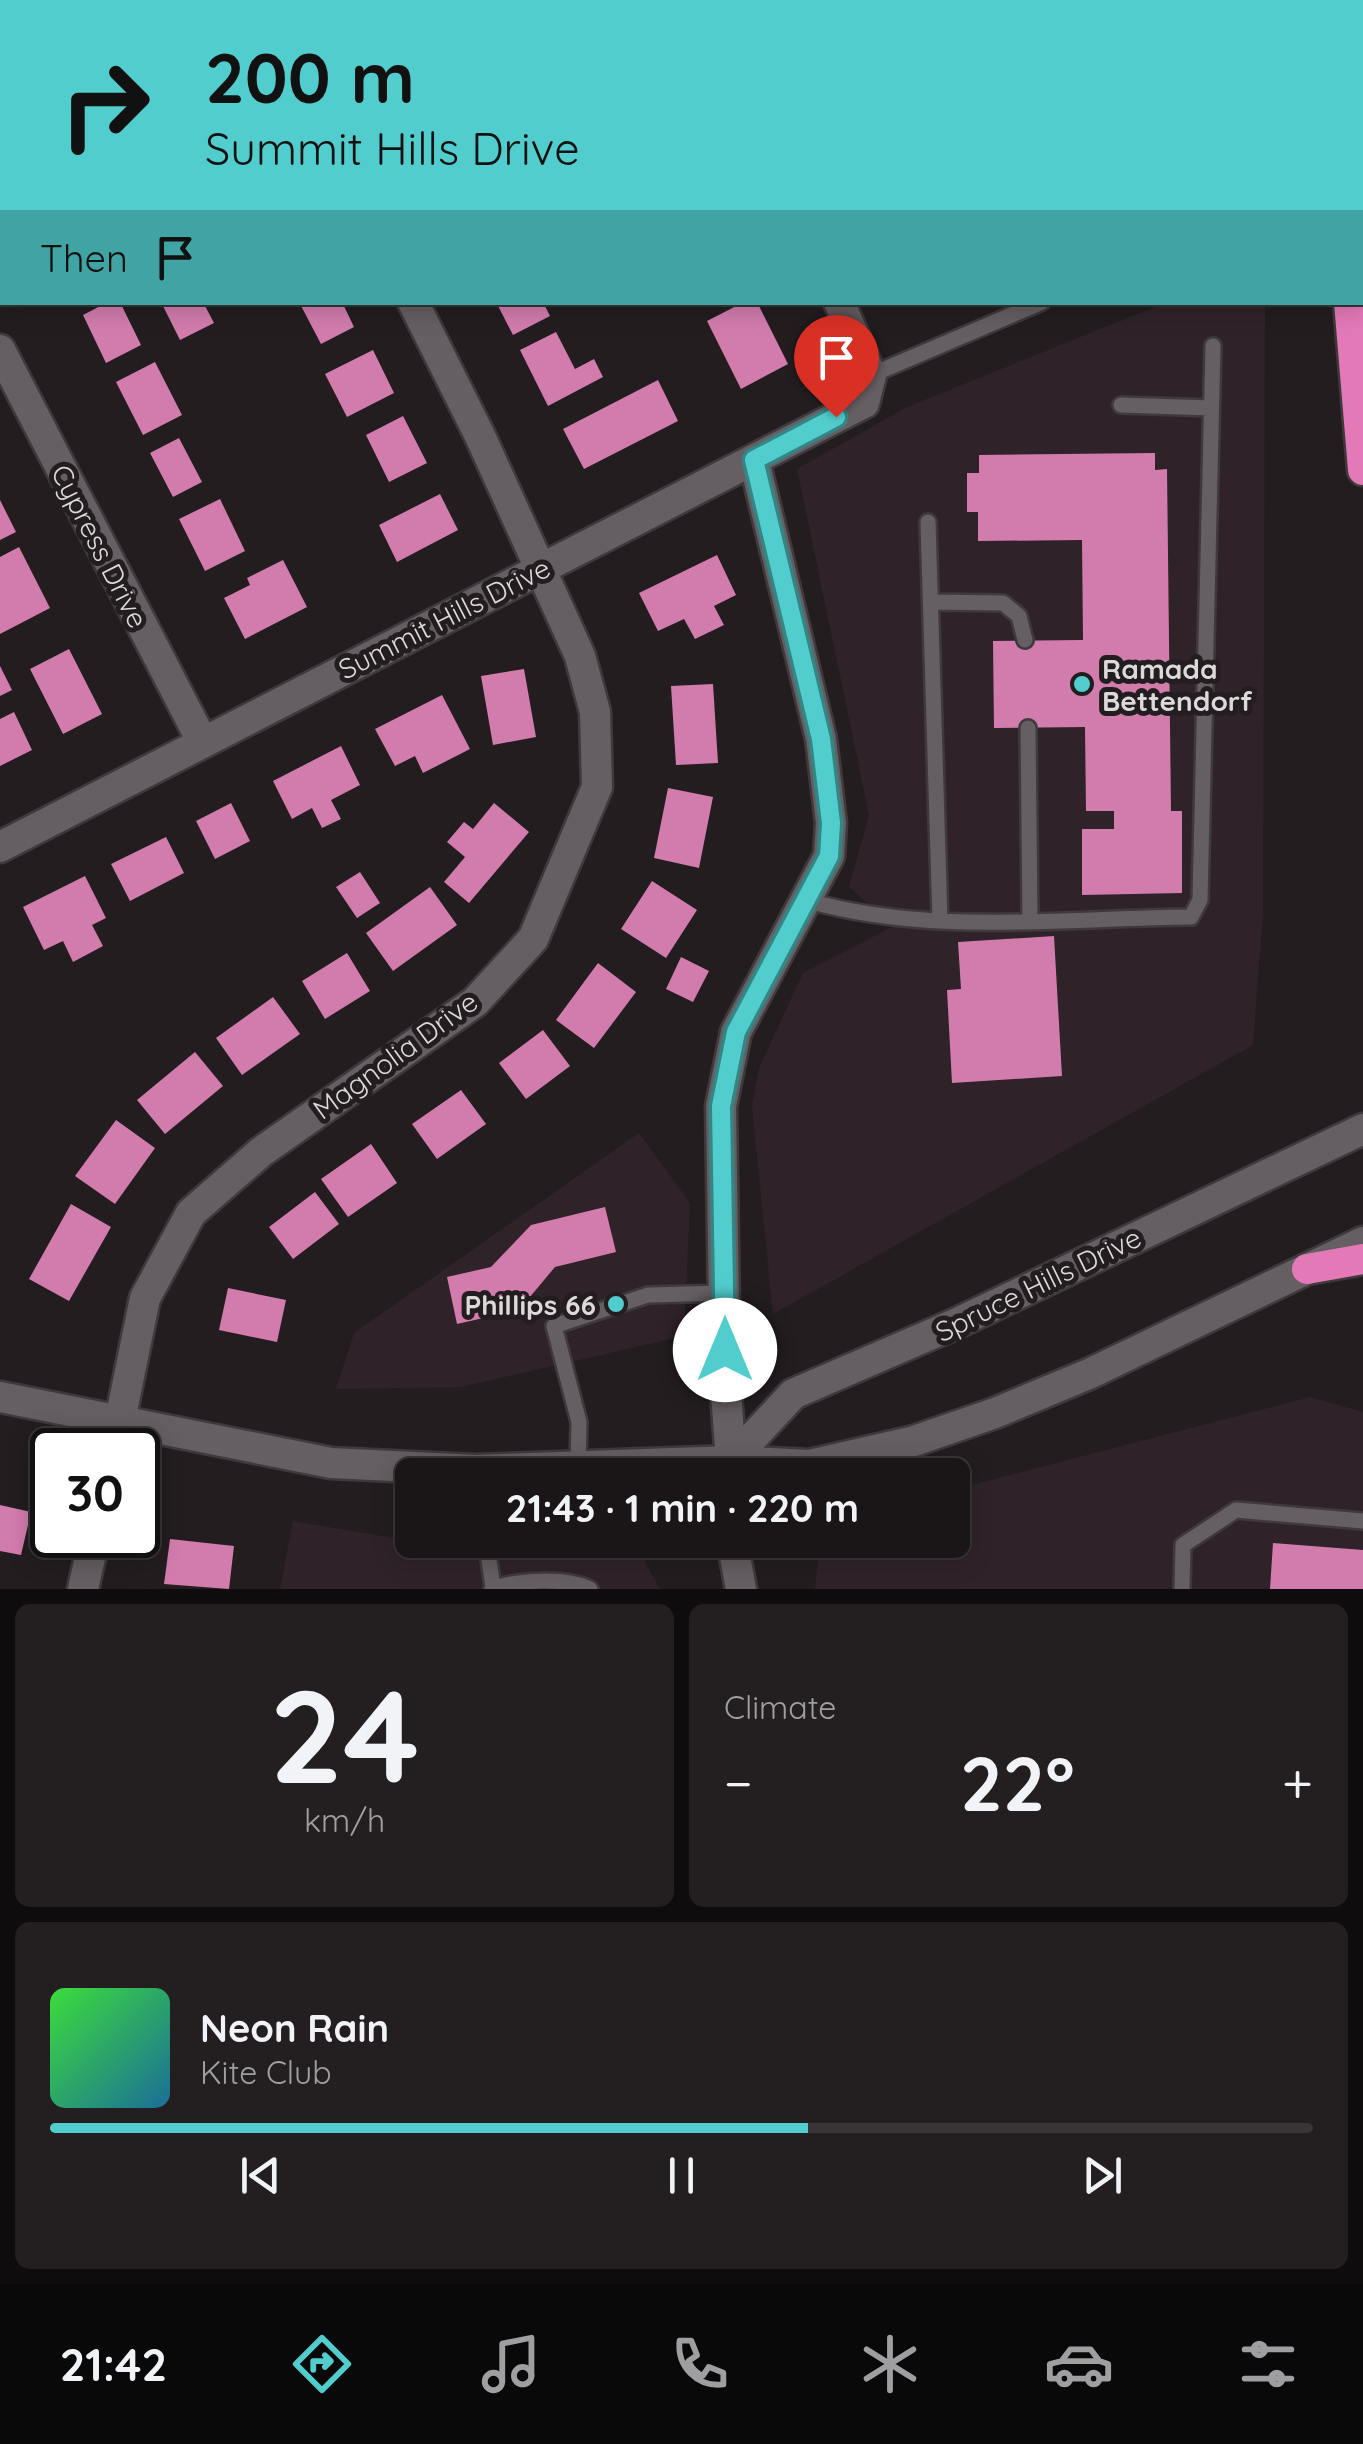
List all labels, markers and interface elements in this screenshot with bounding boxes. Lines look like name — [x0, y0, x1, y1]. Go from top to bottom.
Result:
text: 200 m — [205, 33, 415, 121]
icon: right — [40, 40, 170, 170]
text: Summit Hills Drive — [205, 120, 580, 176]
icon: arrive — [148, 230, 203, 285]
text: Then — [40, 234, 128, 282]
pin — [794, 315, 879, 418]
icon: arrive — [809, 330, 864, 385]
street label: Cypress Drive — [44, 459, 156, 633]
street label: Summit Hills Drive — [332, 549, 556, 687]
place label: Ramada Bettendorf — [1102, 651, 1253, 718]
marker: Ramada Bettendorf — [1071, 673, 1093, 695]
street label: Magnolia Drive — [306, 983, 484, 1127]
street label: Spruce Hills Drive — [929, 1219, 1147, 1349]
place label: Phillips 66 — [464, 1287, 596, 1322]
marker: Phillips 66 — [605, 1293, 627, 1315]
position arrow — [673, 1298, 777, 1402]
speed limit sign: 30 — [30, 1428, 160, 1558]
text: 21:43 · 1 min · 220 m — [506, 1484, 859, 1532]
text: 24 — [269, 1653, 420, 1816]
text: Climate — [724, 1687, 836, 1727]
text: 22° — [960, 1736, 1075, 1830]
text: − — [724, 1748, 753, 1817]
text: + — [1282, 1748, 1313, 1817]
text: km/h — [304, 1800, 385, 1840]
text: Neon Rain — [200, 2004, 389, 2052]
text: Kite Club — [200, 2052, 332, 2092]
icon: previous — [233, 2148, 288, 2203]
icon: pause — [654, 2148, 709, 2203]
icon: next — [1075, 2148, 1130, 2203]
icon: directions — [287, 2329, 357, 2399]
icon: music — [476, 2329, 546, 2399]
icon: phone — [665, 2329, 735, 2399]
icon: climate — [855, 2329, 925, 2399]
icon: car — [1044, 2329, 1114, 2399]
icon: filters — [1233, 2329, 1303, 2399]
text: 21:42 — [60, 2336, 167, 2392]

